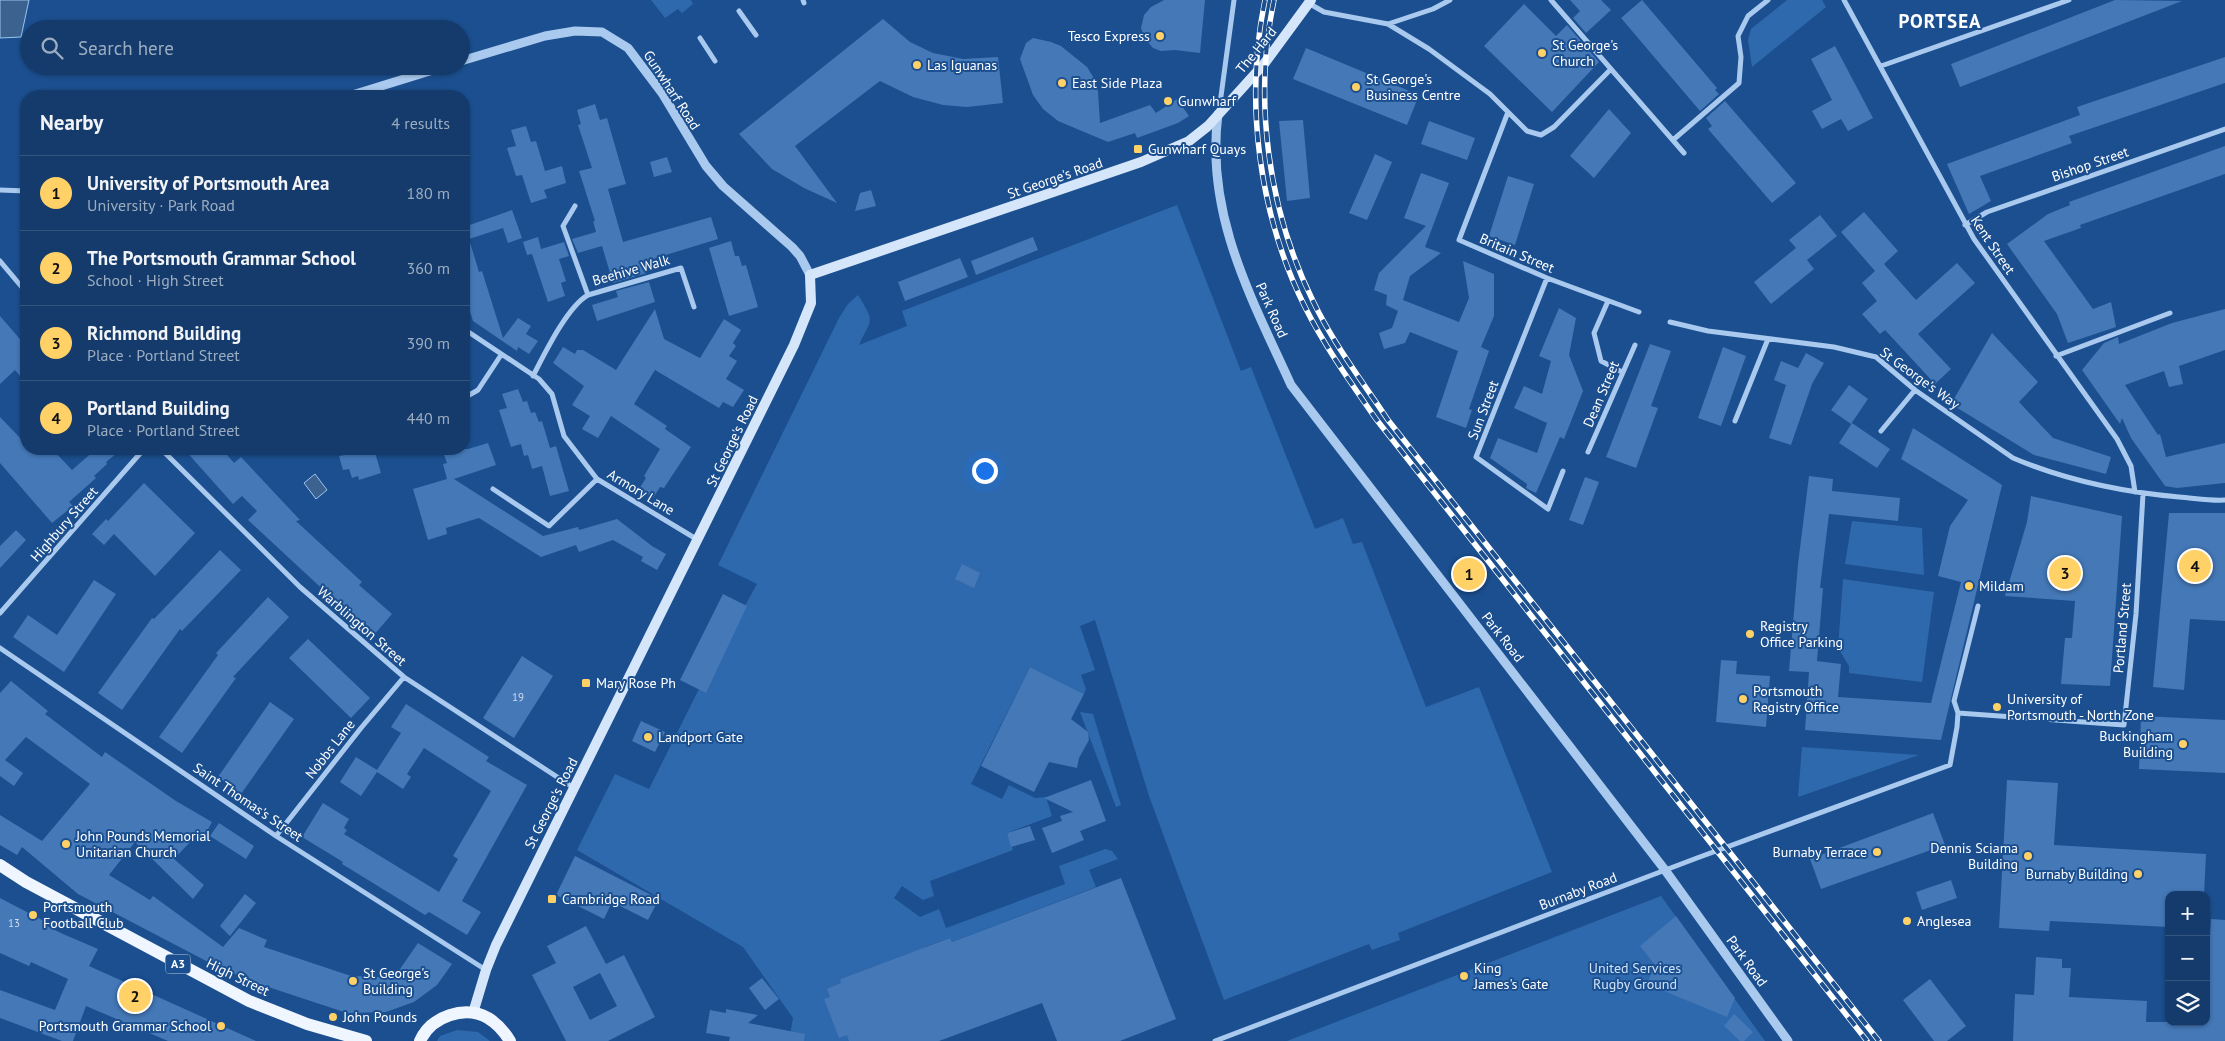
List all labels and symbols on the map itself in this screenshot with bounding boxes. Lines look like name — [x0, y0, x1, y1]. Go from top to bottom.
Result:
district label: PORTSEA — [1898, 9, 1982, 33]
street label: The Hard — [1232, 23, 1280, 77]
place label: Tesco Express — [1068, 27, 1150, 45]
marker: Tesco Express — [1154, 30, 1166, 42]
place label: St George's Church — [1552, 36, 1618, 70]
street label: Gunwharf Road — [640, 47, 704, 133]
marker: St George's Church — [1536, 47, 1548, 59]
place label: Las Iguanas — [927, 56, 997, 74]
marker: Las Iguanas — [911, 59, 923, 71]
place label: St George's Business Centre — [1366, 70, 1461, 104]
place label: East Side Plaza — [1072, 74, 1163, 92]
marker: East Side Plaza — [1056, 77, 1068, 89]
marker: St George's Business Centre — [1350, 81, 1362, 93]
place label: Gunwharf — [1178, 92, 1236, 110]
marker: Gunwharf — [1162, 95, 1174, 107]
place label: Gunwharf Quays — [1148, 140, 1246, 158]
street label: Bishop Street — [2049, 142, 2131, 186]
marker: Gunwharf Quays — [1132, 143, 1144, 155]
street label: St George's Road — [1005, 153, 1105, 203]
street label: Kent Street — [1967, 212, 2019, 278]
street label: Britain Street — [1477, 229, 1557, 277]
street label: Beehive Walk — [590, 250, 672, 290]
street label: Park Road — [1252, 280, 1292, 340]
street label: St George's Way — [1877, 343, 1964, 413]
street label: Dean Street — [1579, 358, 1623, 430]
street label: Sun Street — [1463, 378, 1503, 442]
street label: St George's Road — [702, 392, 762, 490]
your location — [972, 458, 998, 484]
street label: Armory Lane — [604, 465, 678, 519]
street label: Highbury Street — [26, 483, 102, 565]
pin: 4 — [2179, 547, 2211, 585]
pin: 3 — [2049, 554, 2081, 592]
pin: 1 — [1453, 555, 1485, 593]
place label: Mildam — [1979, 577, 2024, 595]
marker: Mildam — [1963, 580, 1975, 592]
street label: Warblington Street — [314, 582, 411, 670]
street label: Portland Street — [2109, 582, 2135, 674]
street label: Park Road — [1478, 608, 1528, 666]
place label: Registry Office Parking — [1760, 617, 1843, 651]
marker: Registry Office Parking — [1744, 628, 1756, 640]
place label: Mary Rose Ph — [596, 674, 676, 692]
marker: Mary Rose Ph — [580, 677, 592, 689]
place label: Portsmouth Registry Office — [1753, 682, 1839, 716]
house number: 19 — [512, 690, 524, 704]
place label: University of Portsmouth - North Zone — [2007, 690, 2154, 724]
marker: Portsmouth Registry Office — [1737, 693, 1749, 705]
marker: University of Portsmouth - North Zone — [1991, 701, 2003, 713]
street label: Nobbs Lane — [301, 716, 359, 782]
place label: Buckingham Building — [2099, 727, 2173, 761]
place label: Landport Gate — [658, 728, 743, 746]
marker: Landport Gate — [642, 731, 654, 743]
marker: Buckingham Building — [2177, 738, 2189, 750]
street label: St George's Road — [520, 755, 582, 851]
street label: Saint Thomas's Street — [190, 759, 307, 846]
place label: John Pounds Memorial Unitarian Church — [75, 827, 210, 861]
marker: John Pounds Memorial Unitarian Church — [60, 838, 72, 850]
place label: Dennis Sciama Building — [1930, 839, 2018, 873]
place label: Burnaby Terrace — [1773, 843, 1867, 861]
marker: Burnaby Terrace — [1871, 846, 1883, 858]
marker: Dennis Sciama Building — [2022, 850, 2034, 862]
place label: Burnaby Building — [2026, 865, 2128, 883]
street label: Burnaby Road — [1537, 868, 1619, 914]
marker: Burnaby Building — [2132, 868, 2144, 880]
place label: Cambridge Road — [562, 890, 660, 908]
marker: Cambridge Road — [546, 893, 558, 905]
place label: Portsmouth Football Club — [43, 898, 124, 932]
marker: Portsmouth Football Club — [27, 909, 39, 921]
place label: Anglesea — [1917, 912, 1972, 930]
marker: Anglesea — [1901, 915, 1913, 927]
house number: 13 — [8, 916, 20, 930]
street label: Park Road — [1722, 932, 1772, 990]
road number: A3 — [166, 954, 190, 974]
street label: High Street — [204, 954, 273, 1000]
place label: King James's Gate — [1473, 959, 1548, 993]
park label: United Services Rugby Ground — [1589, 959, 1681, 993]
place label: St George's Building — [363, 964, 429, 998]
marker: King James's Gate — [1458, 970, 1470, 982]
marker: St George's Building — [347, 975, 359, 987]
pin: 2 — [119, 977, 151, 1015]
place label: John Pounds — [342, 1008, 417, 1026]
marker: John Pounds — [327, 1011, 339, 1023]
place label: Portsmouth Grammar School — [39, 1017, 211, 1035]
marker: Portsmouth Grammar School — [215, 1020, 227, 1032]

